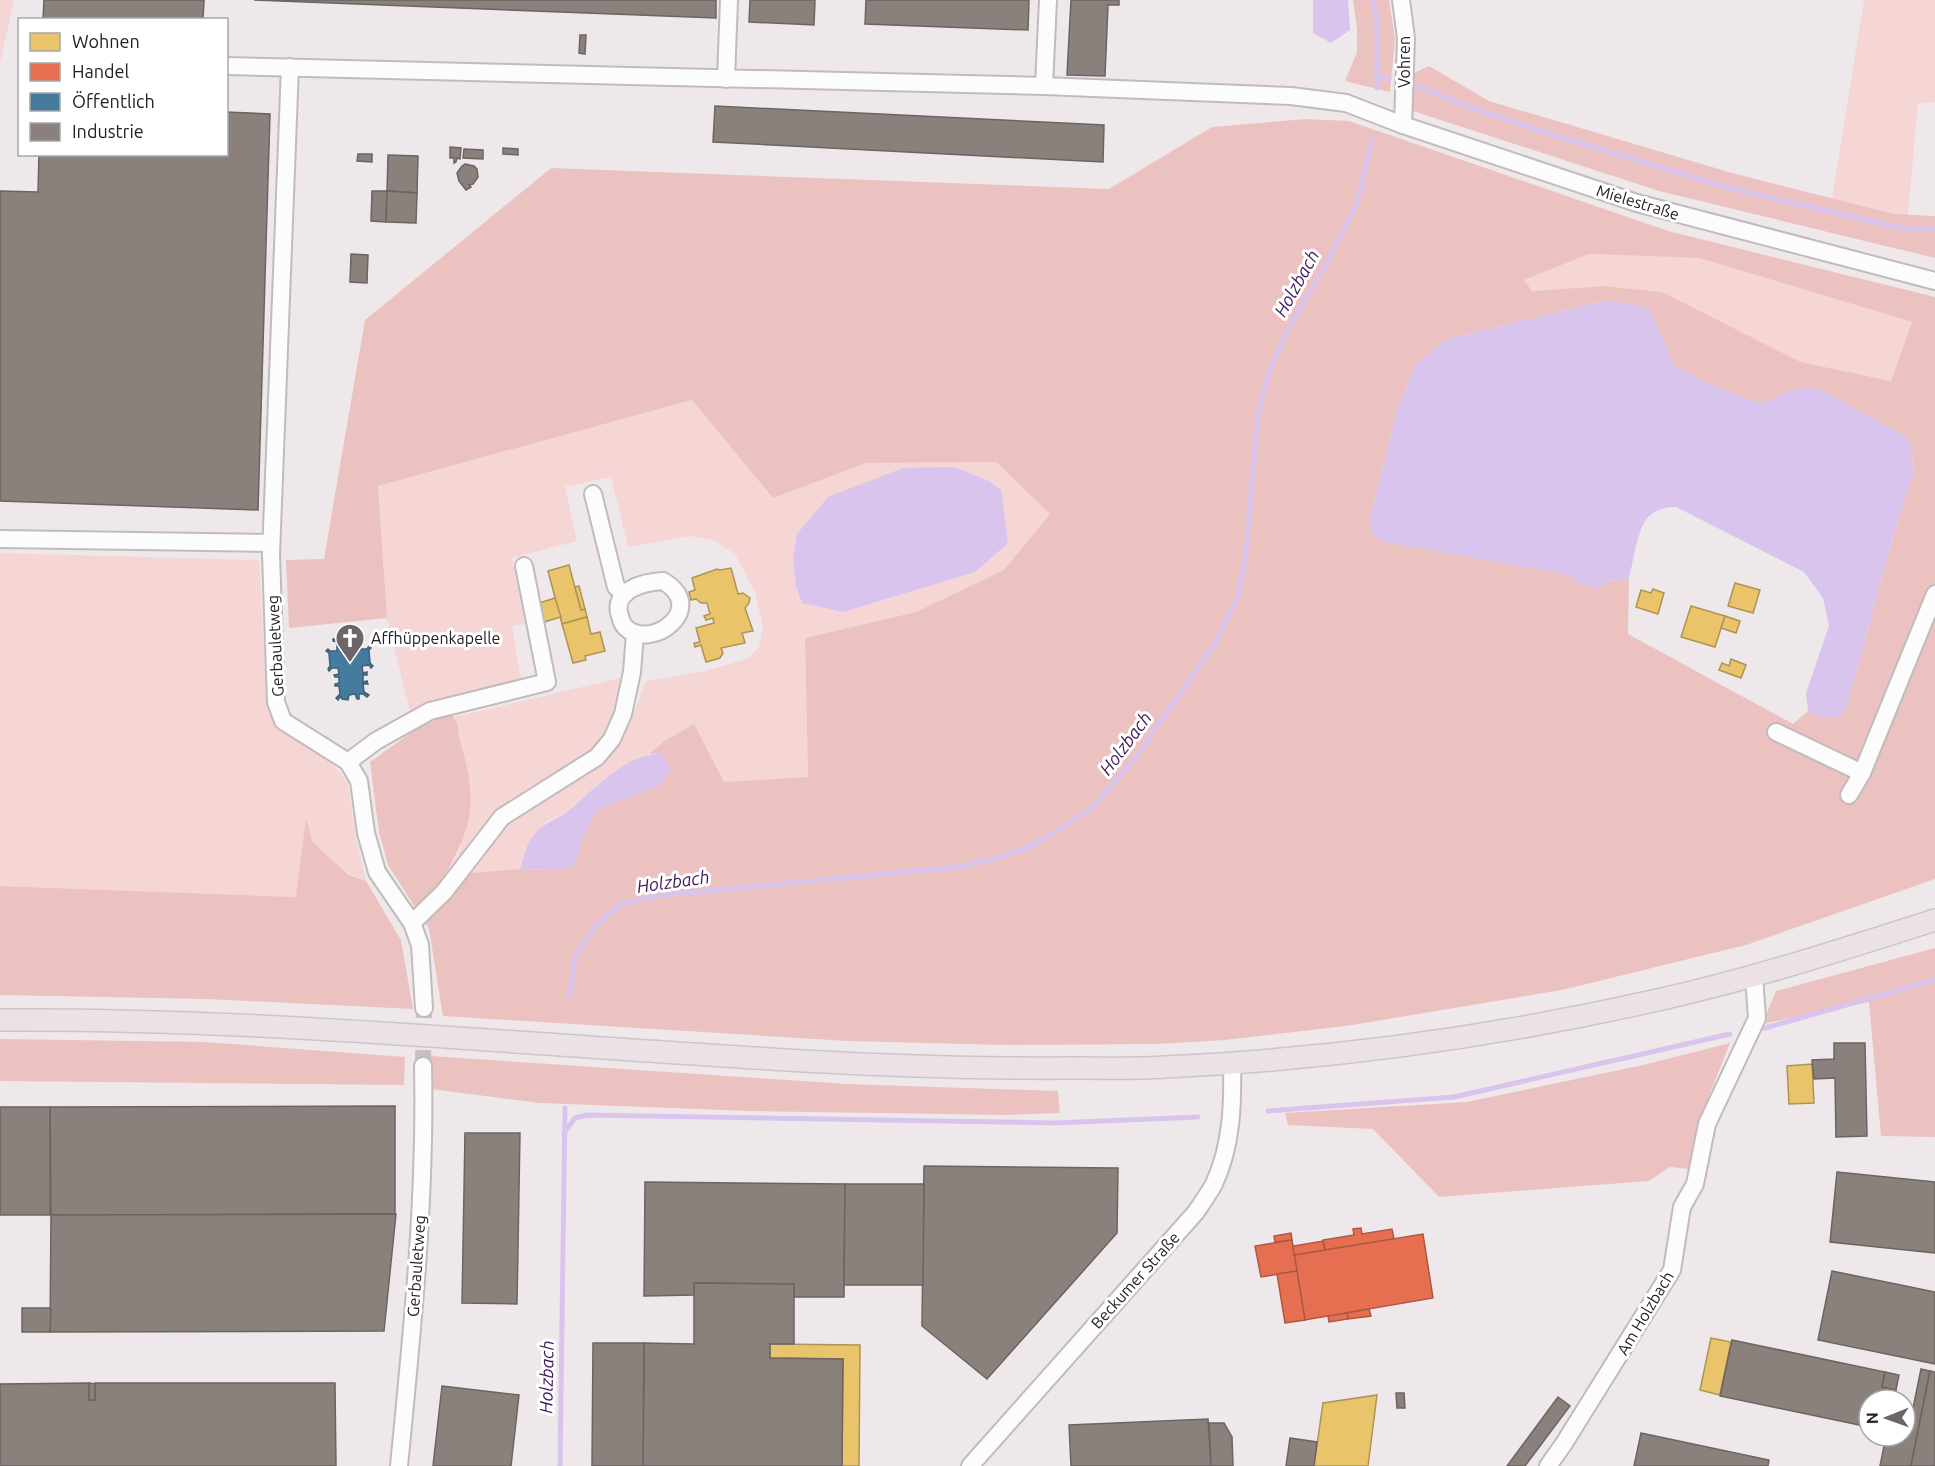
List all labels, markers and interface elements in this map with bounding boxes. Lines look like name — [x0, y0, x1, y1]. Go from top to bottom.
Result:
legend — [18, 18, 228, 156]
text: Wohnen — [72, 31, 140, 51]
street label: Vohren — [1395, 36, 1413, 88]
text: Handel — [72, 61, 130, 81]
text: Öffentlich — [72, 91, 155, 111]
text: Industrie — [72, 121, 144, 141]
street label: Mielestraße — [1594, 181, 1682, 223]
water label: Holzbach — [1270, 246, 1322, 320]
street label: Gerbauletweg — [263, 595, 287, 697]
church icon: Affhüppenkapelle — [334, 622, 366, 664]
place label: Affhüppenkapelle — [371, 629, 500, 647]
water label: Holzbach — [1095, 708, 1155, 778]
water label: Holzbach — [635, 866, 711, 896]
street label: Gerbauletweg — [403, 1215, 429, 1317]
street label: Beckumer Straße — [1087, 1228, 1183, 1332]
street label: Am Holzbach — [1613, 1268, 1677, 1358]
water label: Holzbach — [535, 1340, 557, 1414]
north arrow — [1857, 1388, 1917, 1448]
text: N — [1863, 1412, 1881, 1424]

